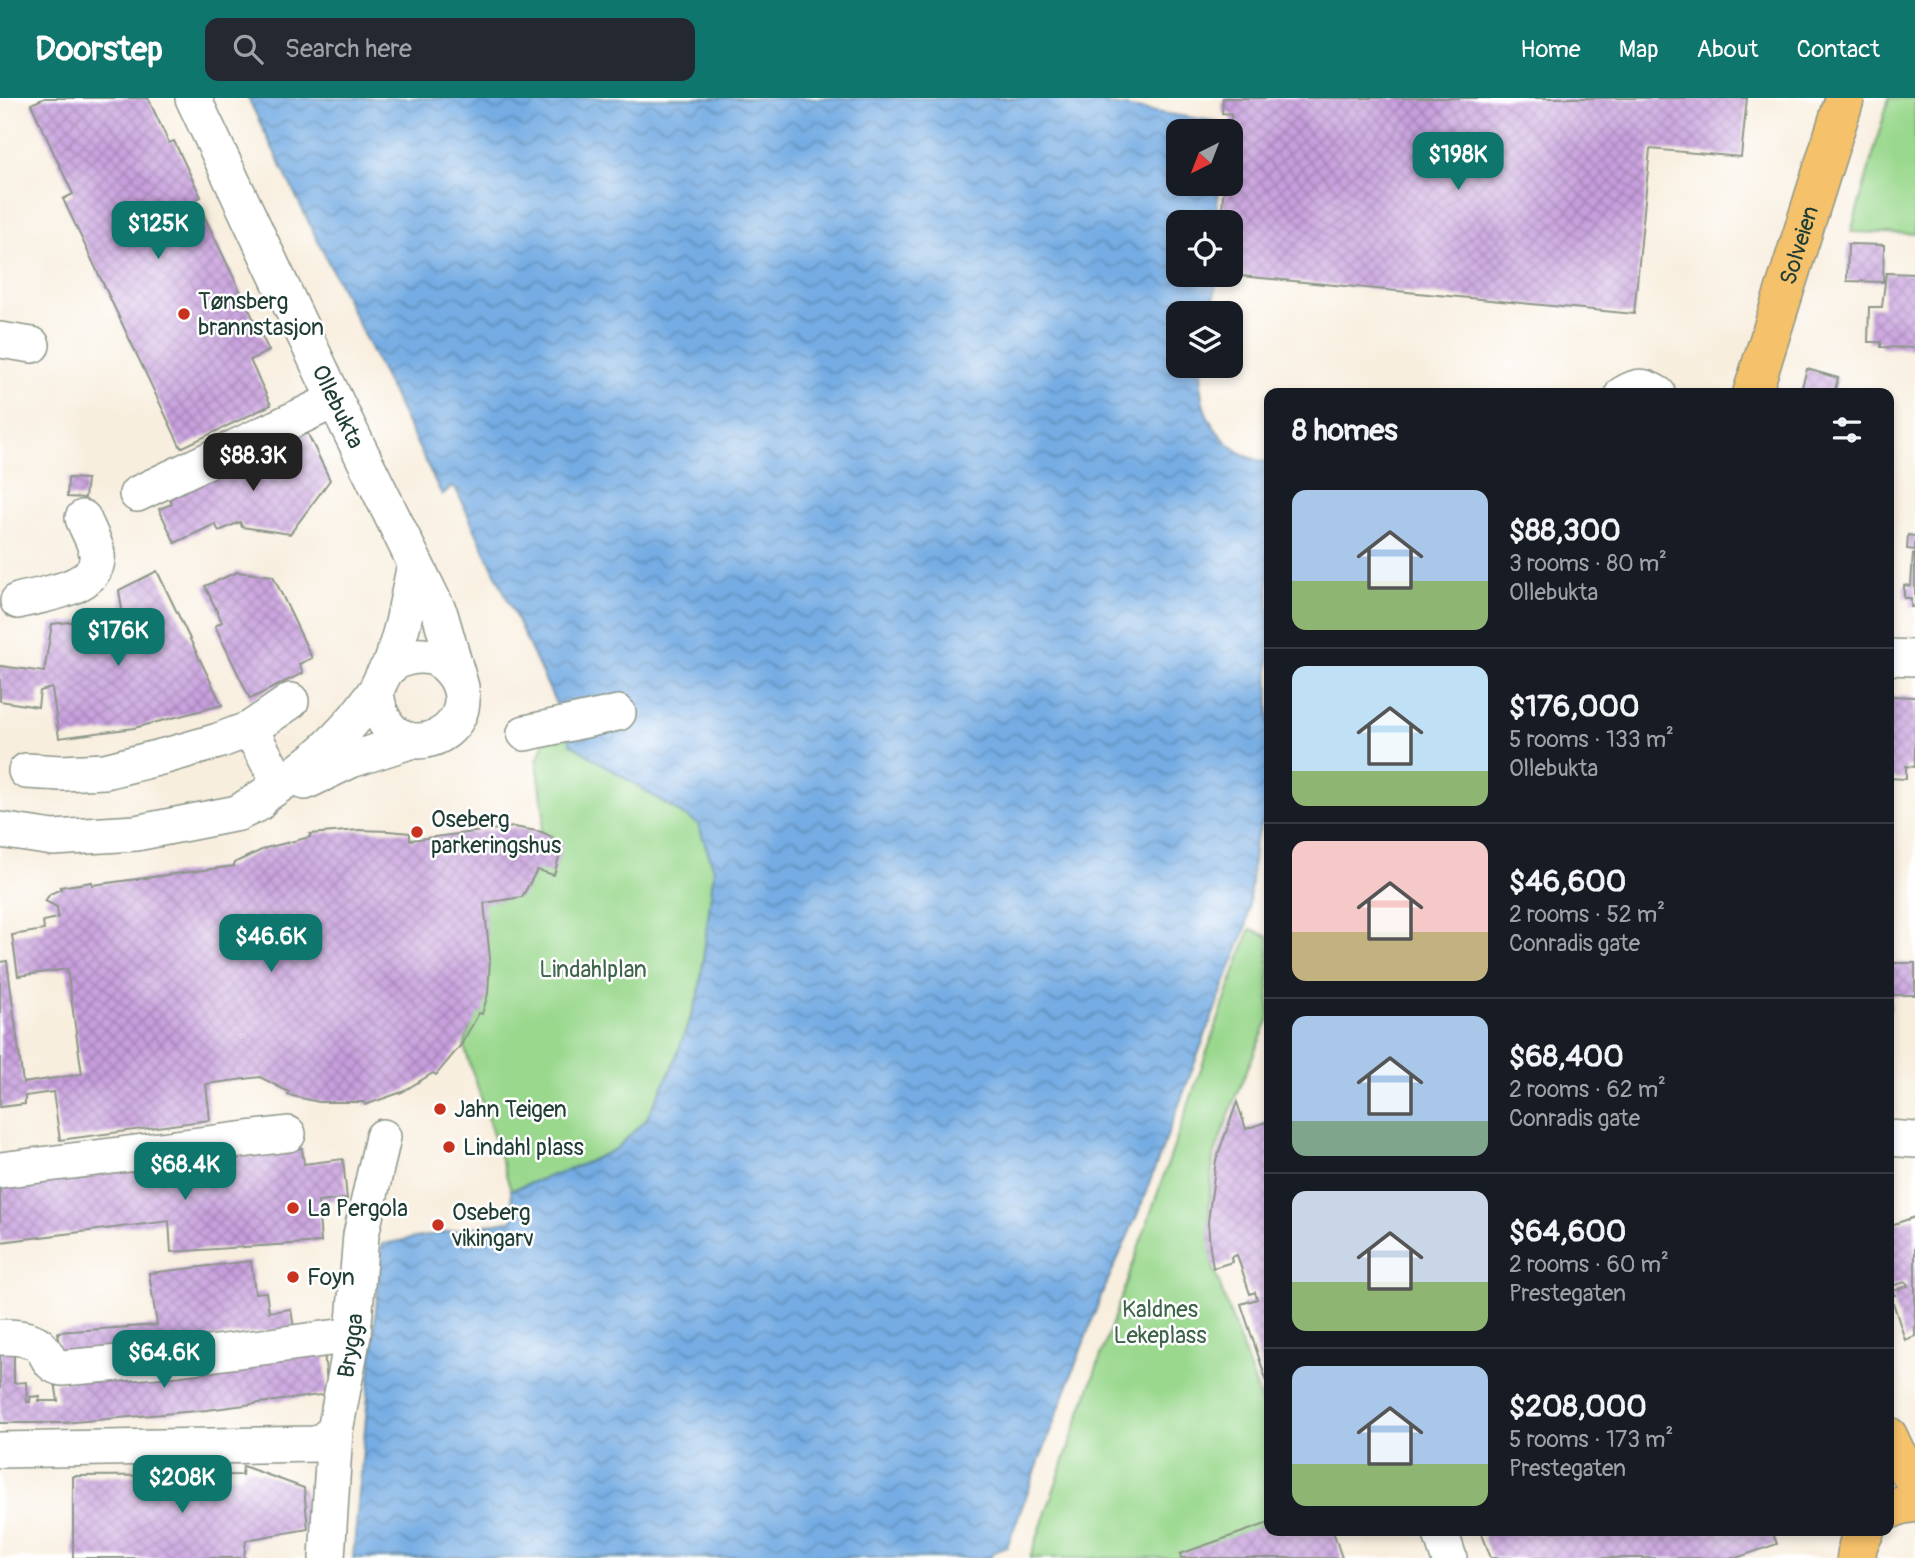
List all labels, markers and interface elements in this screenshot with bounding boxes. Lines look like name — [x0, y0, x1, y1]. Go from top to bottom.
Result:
search box — [205, 18, 695, 81]
text: Doorstep — [35, 29, 163, 70]
icon: search — [229, 30, 267, 68]
text: Search here — [285, 33, 412, 65]
text: Home — [1520, 35, 1581, 64]
text: Map — [1619, 35, 1659, 64]
text: About — [1697, 35, 1759, 64]
text: Contact — [1797, 35, 1880, 64]
north arrow — [1166, 119, 1242, 196]
map controls — [1166, 119, 1243, 378]
pin: $198K — [1409, 132, 1507, 192]
text: $198K — [1429, 140, 1487, 169]
pin: $125K — [109, 202, 207, 261]
street label: Solveien — [1773, 202, 1825, 288]
text: $125K — [128, 209, 188, 238]
button: locate — [1166, 210, 1243, 287]
place label: Tønsberg brannstasjon — [198, 287, 324, 342]
button: layers — [1166, 301, 1243, 378]
marker: Tønsberg brannstasjon — [176, 306, 192, 322]
street label: Ollebukta — [306, 360, 371, 453]
icon: filters — [1828, 411, 1866, 449]
text: 8 homes — [1292, 412, 1398, 449]
pin: $88.3K — [196, 434, 310, 493]
text: $88.3K — [219, 441, 287, 470]
text: $88,300 — [1509, 512, 1621, 549]
icon: home — [1348, 518, 1432, 602]
text: 3 rooms · 80 m² — [1509, 549, 1667, 578]
text: Ollebukta — [1509, 578, 1598, 607]
pin: $176K — [69, 608, 167, 668]
text: $176K — [88, 616, 148, 645]
text: $176,000 — [1509, 688, 1639, 725]
icon: home — [1348, 694, 1432, 778]
text: 5 rooms · 133 m² — [1509, 725, 1674, 754]
text: Ollebukta — [1509, 754, 1598, 783]
place label: Oseberg parkeringshus — [431, 805, 561, 860]
marker: Oseberg parkeringshus — [409, 824, 425, 840]
text: $46,600 — [1509, 863, 1626, 900]
icon: home — [1348, 869, 1432, 953]
text: 2 rooms · 52 m² — [1509, 900, 1665, 929]
pin: $46.6K — [214, 914, 328, 974]
text: $46.6K — [235, 922, 307, 951]
text: Conradis gate — [1509, 929, 1640, 958]
park label: Lindahlplan — [539, 955, 647, 984]
text: $68,400 — [1509, 1038, 1624, 1075]
icon: home — [1348, 1044, 1432, 1128]
text: 2 rooms · 62 m² — [1509, 1075, 1666, 1104]
place label: Jahn Teigen — [454, 1095, 567, 1124]
marker: Jahn Teigen — [432, 1101, 448, 1117]
text: Conradis gate — [1509, 1104, 1640, 1133]
place label: Lindahl plass — [463, 1133, 584, 1162]
marker: Lindahl plass — [441, 1139, 457, 1155]
pin: $68.4K — [128, 1142, 242, 1202]
text: $68.4K — [150, 1150, 220, 1179]
place label: La Pergola — [307, 1194, 408, 1223]
place label: Oseberg vikingarv — [451, 1198, 534, 1253]
marker: La Pergola — [285, 1200, 301, 1216]
text: $64,600 — [1509, 1213, 1626, 1250]
marker: Oseberg vikingarv — [430, 1217, 446, 1233]
icon: home — [1348, 1219, 1432, 1303]
text: 2 rooms · 60 m² — [1509, 1250, 1669, 1279]
place label: Foyn — [307, 1263, 355, 1292]
marker: Foyn — [285, 1269, 301, 1285]
text: Prestegaten — [1509, 1279, 1626, 1308]
park label: Kaldnes Lekeplass — [1114, 1295, 1206, 1350]
street label: Brygga — [331, 1312, 369, 1380]
pin: $64.6K — [107, 1330, 221, 1390]
text: $64.6K — [128, 1338, 200, 1367]
text: $208,000 — [1509, 1388, 1647, 1425]
icon: home — [1348, 1394, 1432, 1478]
text: 5 rooms · 173 m² — [1509, 1425, 1673, 1454]
text: Prestegaten — [1509, 1454, 1626, 1483]
pin: $208K — [133, 1456, 231, 1515]
text: $208K — [149, 1463, 215, 1492]

